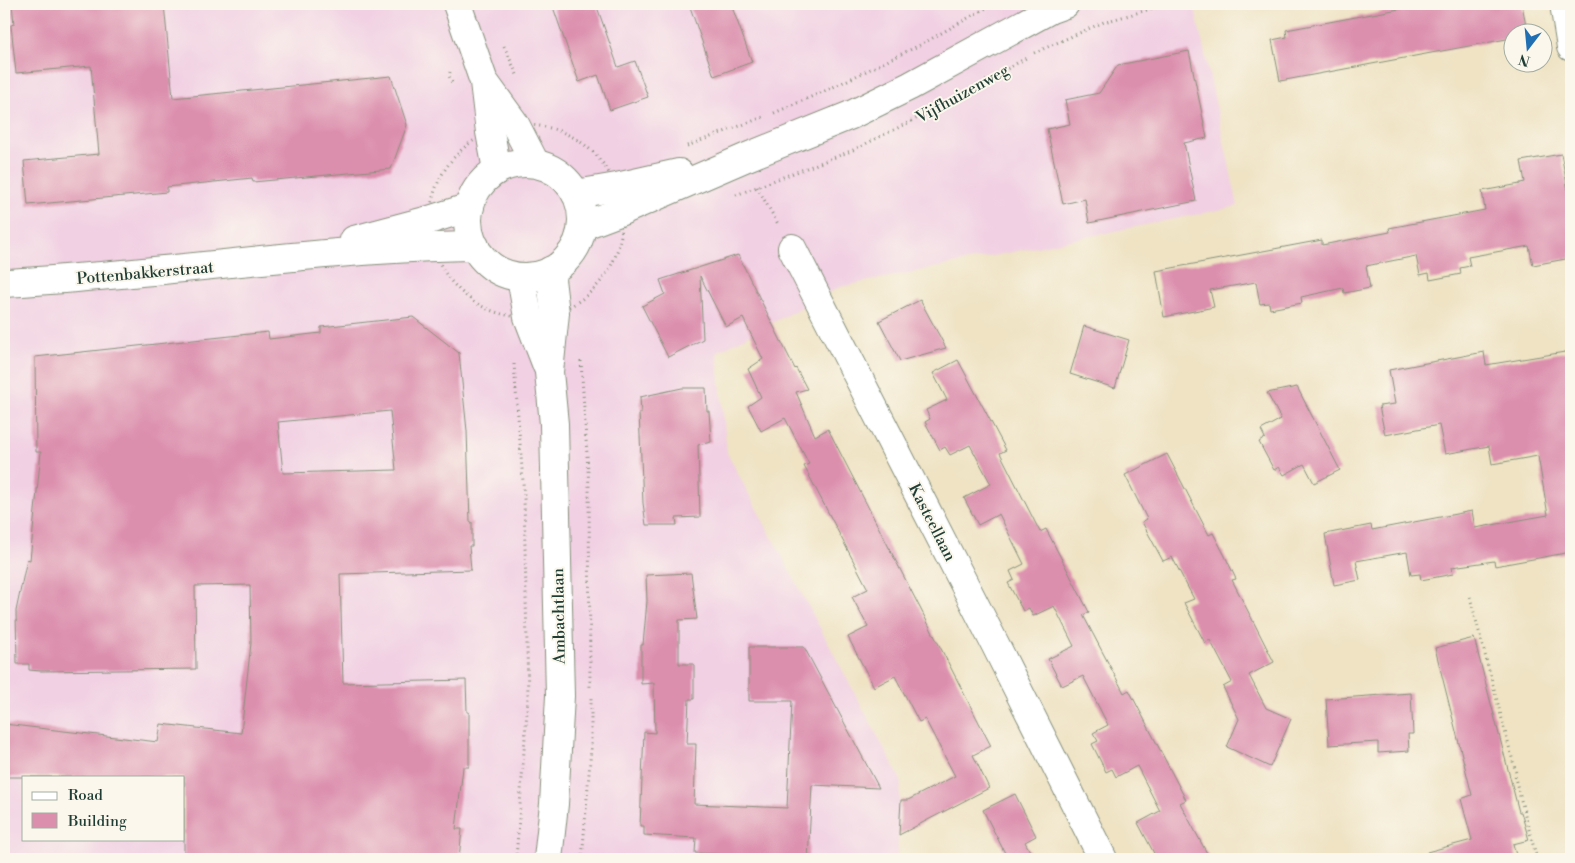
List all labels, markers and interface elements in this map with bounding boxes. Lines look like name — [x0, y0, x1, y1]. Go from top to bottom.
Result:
north arrow — [1502, 22, 1552, 72]
text: N — [1517, 49, 1532, 70]
street label: Vijfhuizenweg — [912, 60, 1013, 128]
street label: Pottenbakkerstraat — [76, 257, 215, 289]
street label: Kasteellaan — [904, 480, 960, 565]
street label: Ambachtlaan — [548, 567, 570, 665]
legend — [22, 776, 185, 840]
text: Road — [68, 786, 103, 805]
text: Building — [67, 812, 127, 831]

